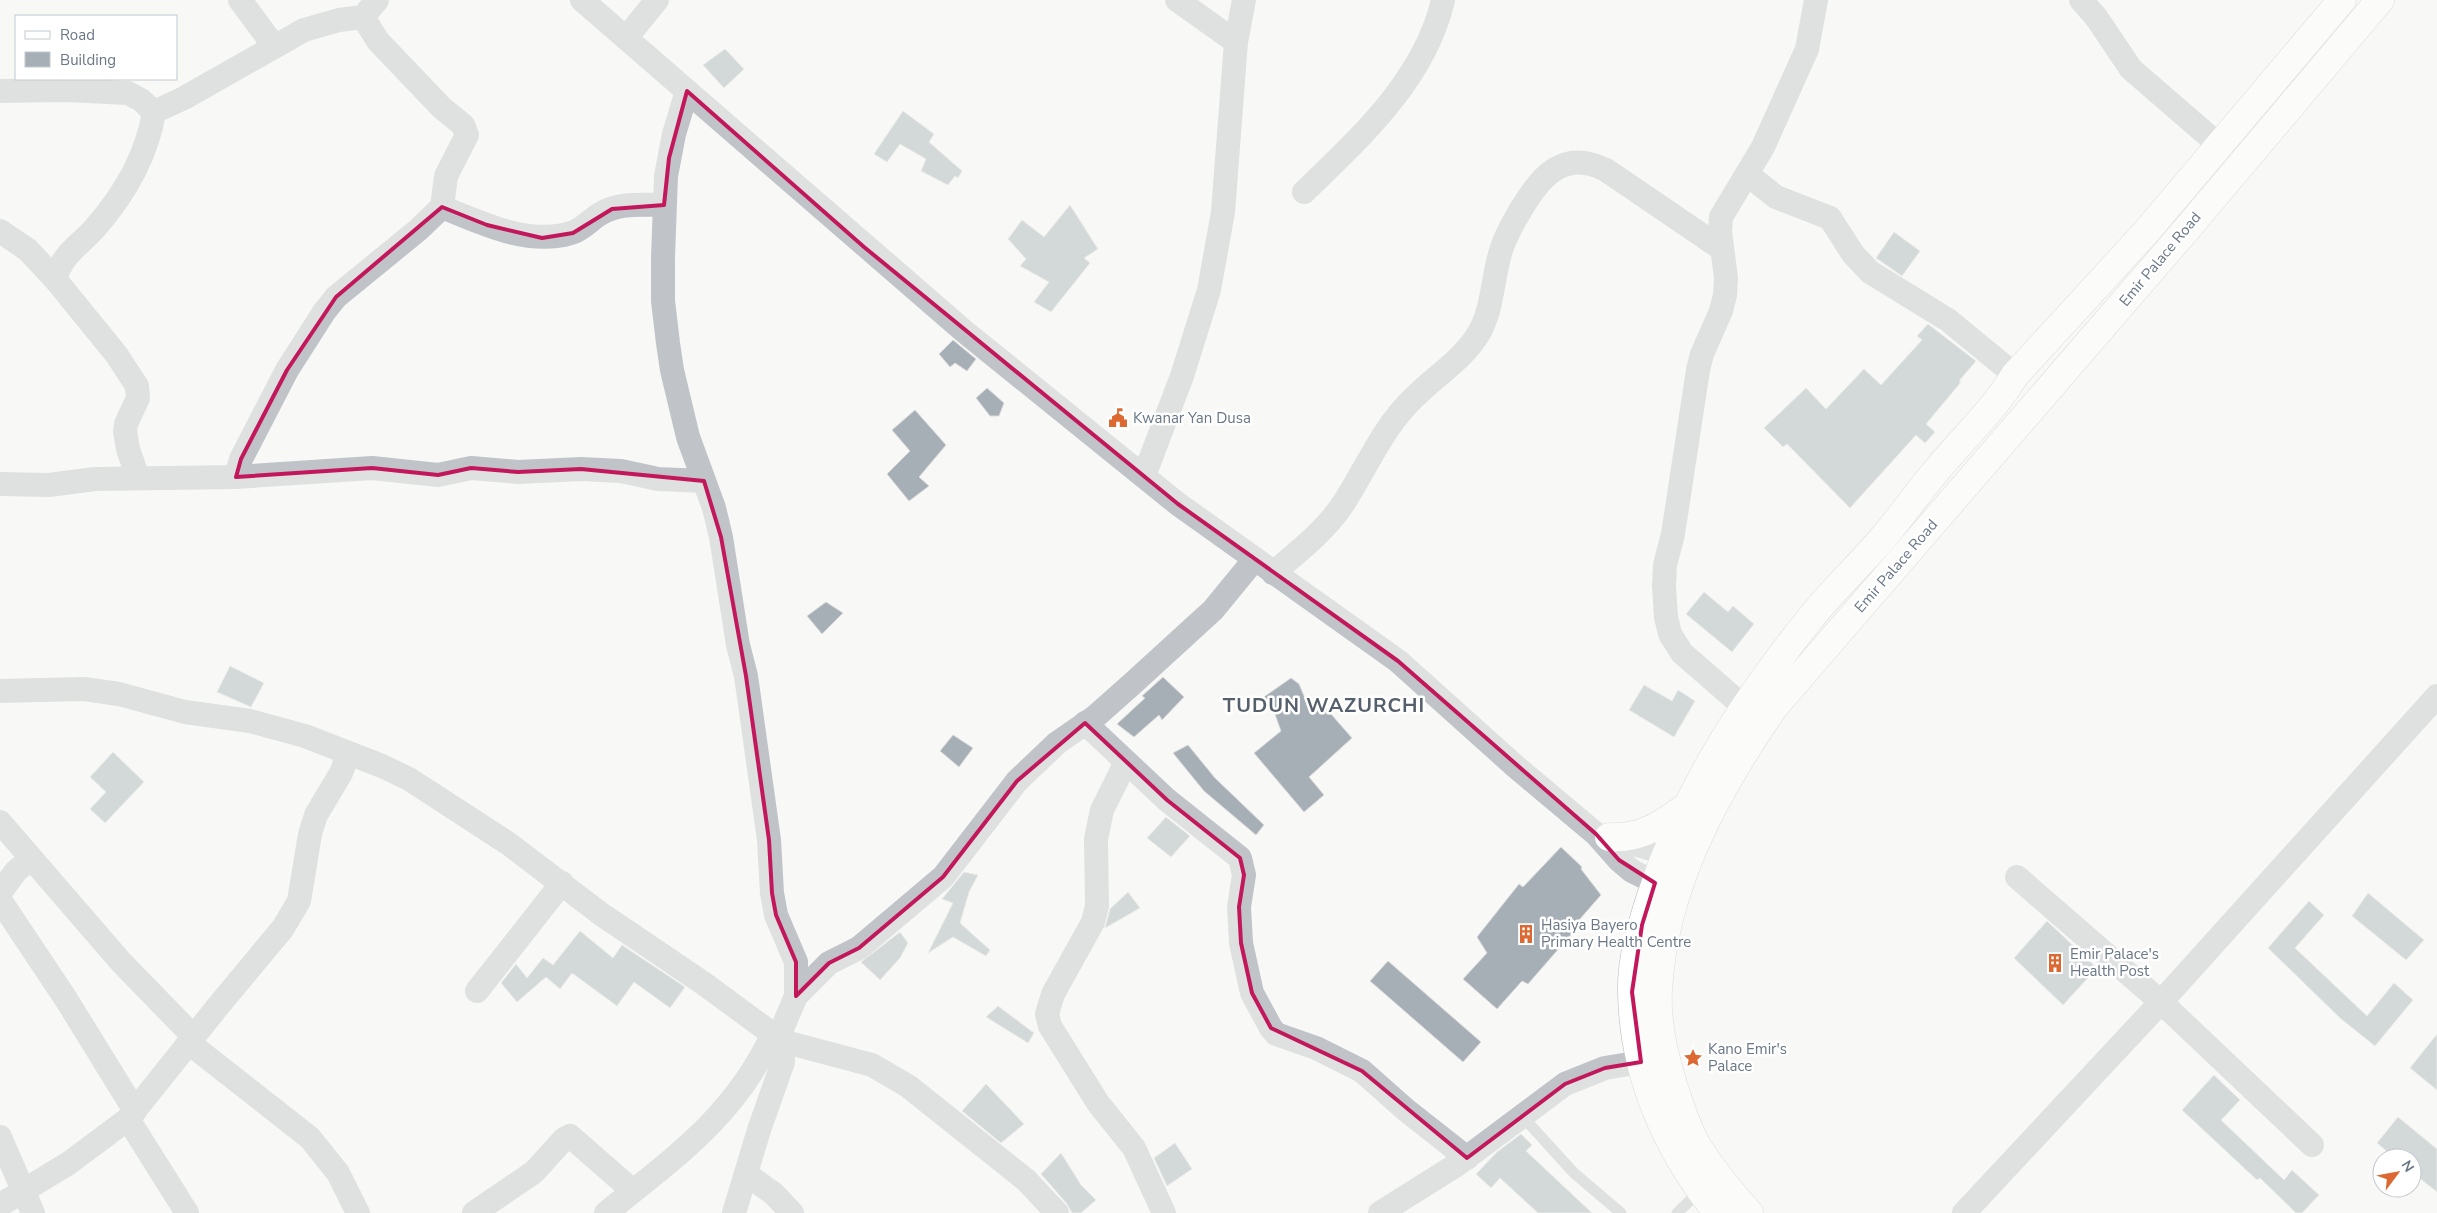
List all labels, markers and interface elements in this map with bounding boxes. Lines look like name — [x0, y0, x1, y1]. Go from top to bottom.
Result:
legend — [15, 15, 178, 80]
text: Road — [60, 25, 95, 45]
text: Building — [60, 50, 116, 70]
street label: Emir Palace Road — [2115, 208, 2205, 310]
public building icon: Kwanar Yan Dusa — [1107, 407, 1129, 429]
place label: Kwanar Yan Dusa — [1133, 408, 1251, 428]
street label: Emir Palace Road — [1850, 515, 1942, 617]
district label: TUDUN WAZURCHI — [1223, 692, 1425, 719]
place label: Hasiya Bayero Primary Health Centre — [1541, 915, 1691, 952]
building icon: Hasiya Bayero Primary Health Centre — [1515, 923, 1537, 945]
place label: Emir Palace's Health Post — [2070, 944, 2159, 981]
building icon: Emir Palace's Health Post — [2044, 952, 2066, 974]
place label: Kano Emir's Palace — [1708, 1039, 1787, 1076]
place icon: Kano Emir's Palace — [1682, 1047, 1704, 1069]
north arrow — [2372, 1148, 2422, 1198]
text: N — [2397, 1157, 2418, 1176]

